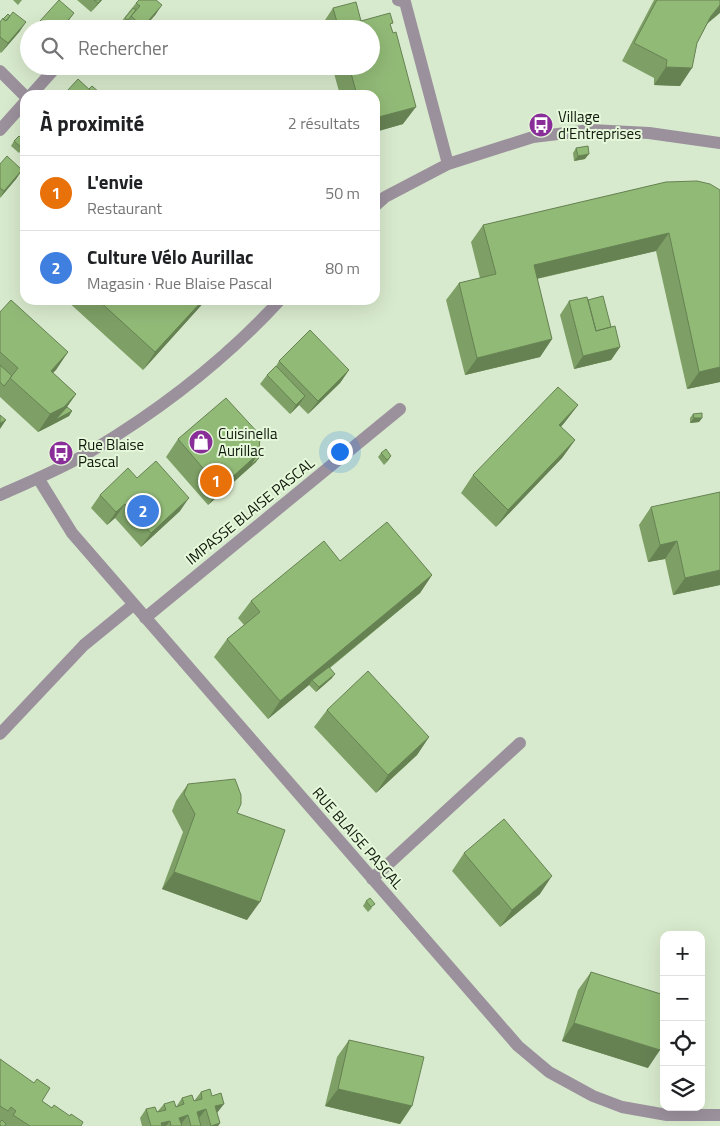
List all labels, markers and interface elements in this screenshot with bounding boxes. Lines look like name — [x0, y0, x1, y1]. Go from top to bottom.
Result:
search box — [20, 20, 380, 75]
text: Rechercher — [78, 33, 168, 62]
icon: search — [38, 34, 66, 62]
place label: Village d'Entreprises — [558, 105, 641, 145]
text: À proximité — [40, 107, 144, 139]
text: 2 résultats — [288, 111, 360, 135]
bus stop icon: Village d'Entreprises — [528, 112, 554, 138]
text: L'envie — [87, 167, 143, 196]
text: 1 — [52, 181, 60, 205]
text: 50 m — [325, 181, 360, 205]
text: Restaurant — [87, 196, 162, 220]
text: Culture Vélo Aurillac — [87, 242, 254, 271]
text: 2 — [52, 256, 60, 280]
text: 80 m — [325, 256, 360, 280]
text: Magasin · Rue Blaise Pascal — [87, 271, 272, 295]
place label: Cuisinella Aurillac — [218, 422, 278, 462]
shop icon: Cuisinella Aurillac — [188, 429, 214, 455]
place label: Rue Blaise Pascal — [78, 433, 144, 473]
your location — [327, 439, 353, 465]
bus stop icon: Rue Blaise Pascal — [48, 440, 74, 466]
street label: IMPASSE BLAISE PASCAL — [181, 452, 319, 570]
pin: 1 — [200, 462, 232, 500]
pin: 2 — [127, 492, 159, 530]
street label: RUE BLAISE PASCAL — [307, 782, 409, 894]
map controls — [660, 931, 705, 1111]
button: + — [660, 931, 705, 976]
button: − — [660, 976, 705, 1021]
button: locate — [660, 1021, 705, 1066]
button: layers — [660, 1066, 705, 1111]

